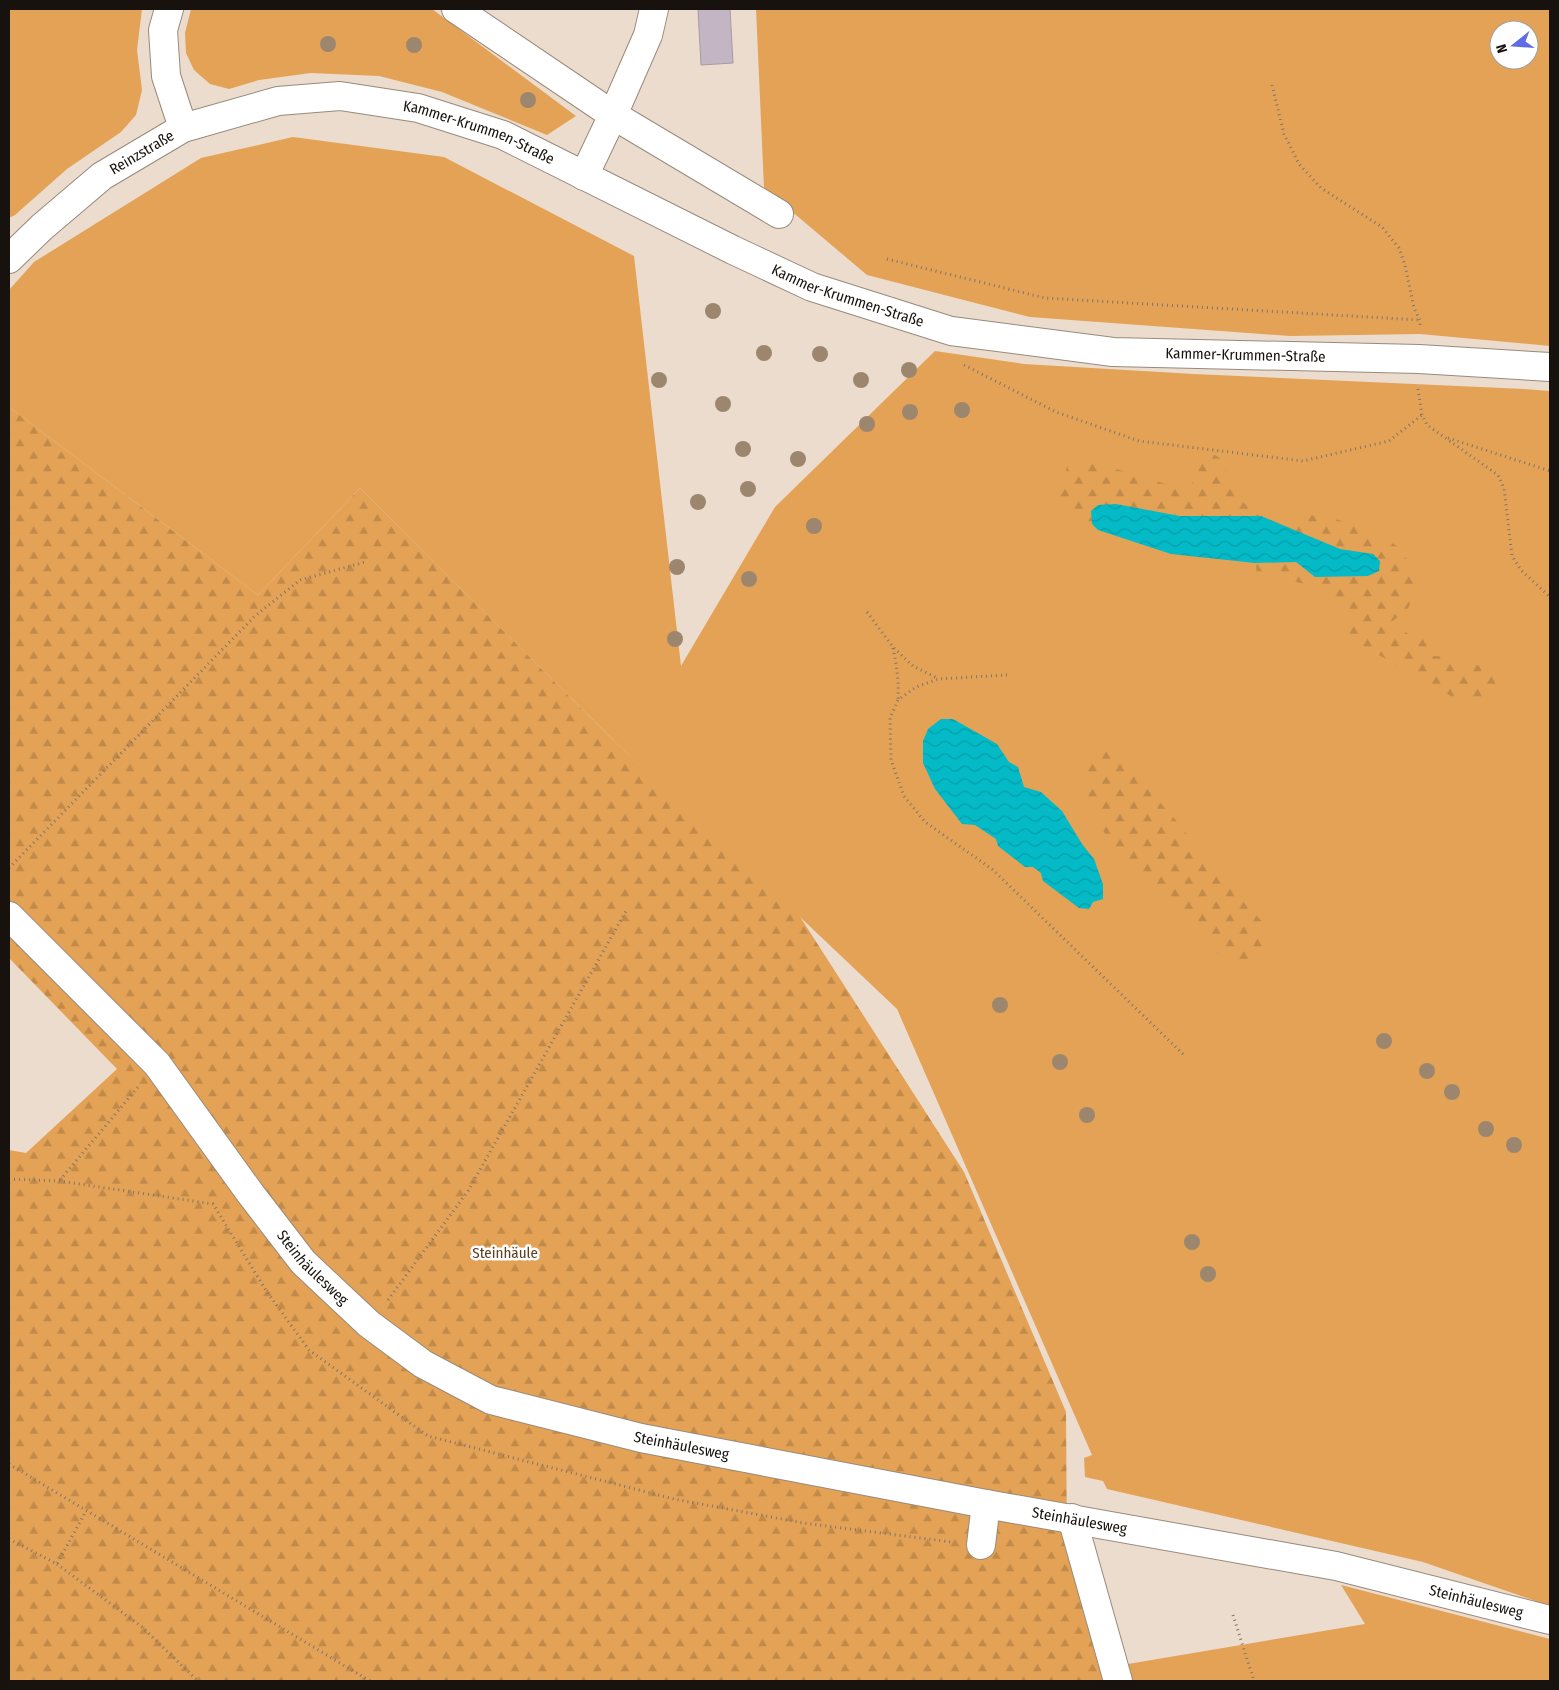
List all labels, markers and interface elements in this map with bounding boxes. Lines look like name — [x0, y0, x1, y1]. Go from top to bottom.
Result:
north arrow — [1489, 20, 1539, 70]
text: N — [1493, 42, 1511, 55]
street label: Kammer-Krummen-Straße — [402, 97, 557, 168]
street label: Reinzstraße — [106, 126, 177, 178]
street label: Kammer-Krummen-Straße — [769, 260, 926, 331]
street label: Kammer-Krummen-Straße — [1165, 344, 1326, 366]
street label: Steinhäulesweg — [273, 1227, 352, 1309]
park label: Steinhäule — [472, 1244, 538, 1262]
street label: Steinhäulesweg — [632, 1428, 730, 1464]
street label: Steinhäulesweg — [1031, 1503, 1129, 1538]
street label: Steinhäulesweg — [1427, 1581, 1525, 1622]

